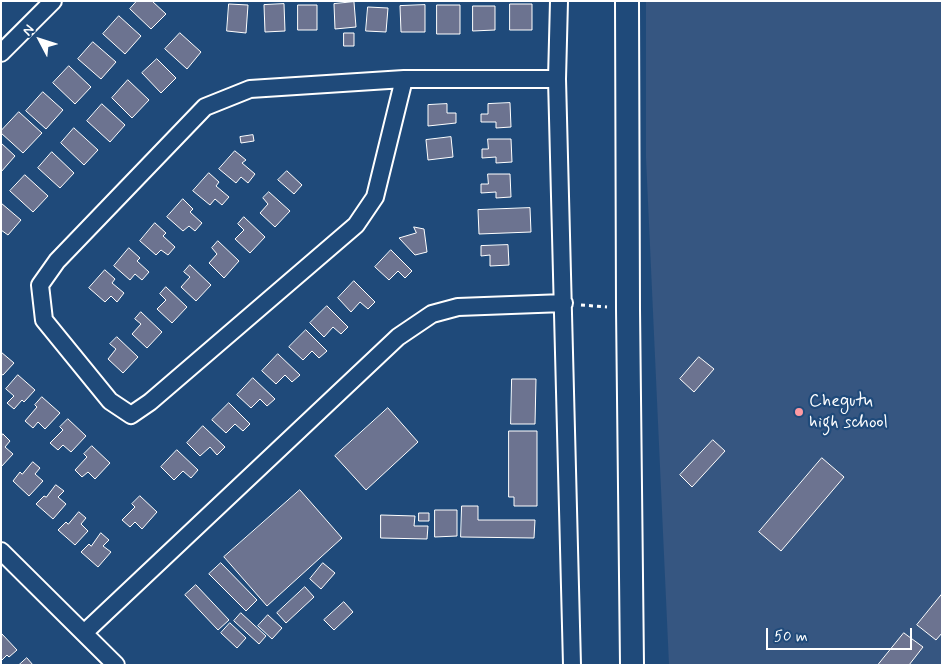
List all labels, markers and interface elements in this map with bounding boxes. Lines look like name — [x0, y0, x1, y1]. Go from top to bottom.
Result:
north arrow — [15, 15, 65, 65]
text: N — [19, 21, 38, 40]
place label: Chegutu high school — [809, 391, 888, 434]
marker: Chegutu high school — [793, 406, 805, 418]
scale bar — [768, 618, 914, 650]
text: 50 m — [774, 627, 808, 647]

